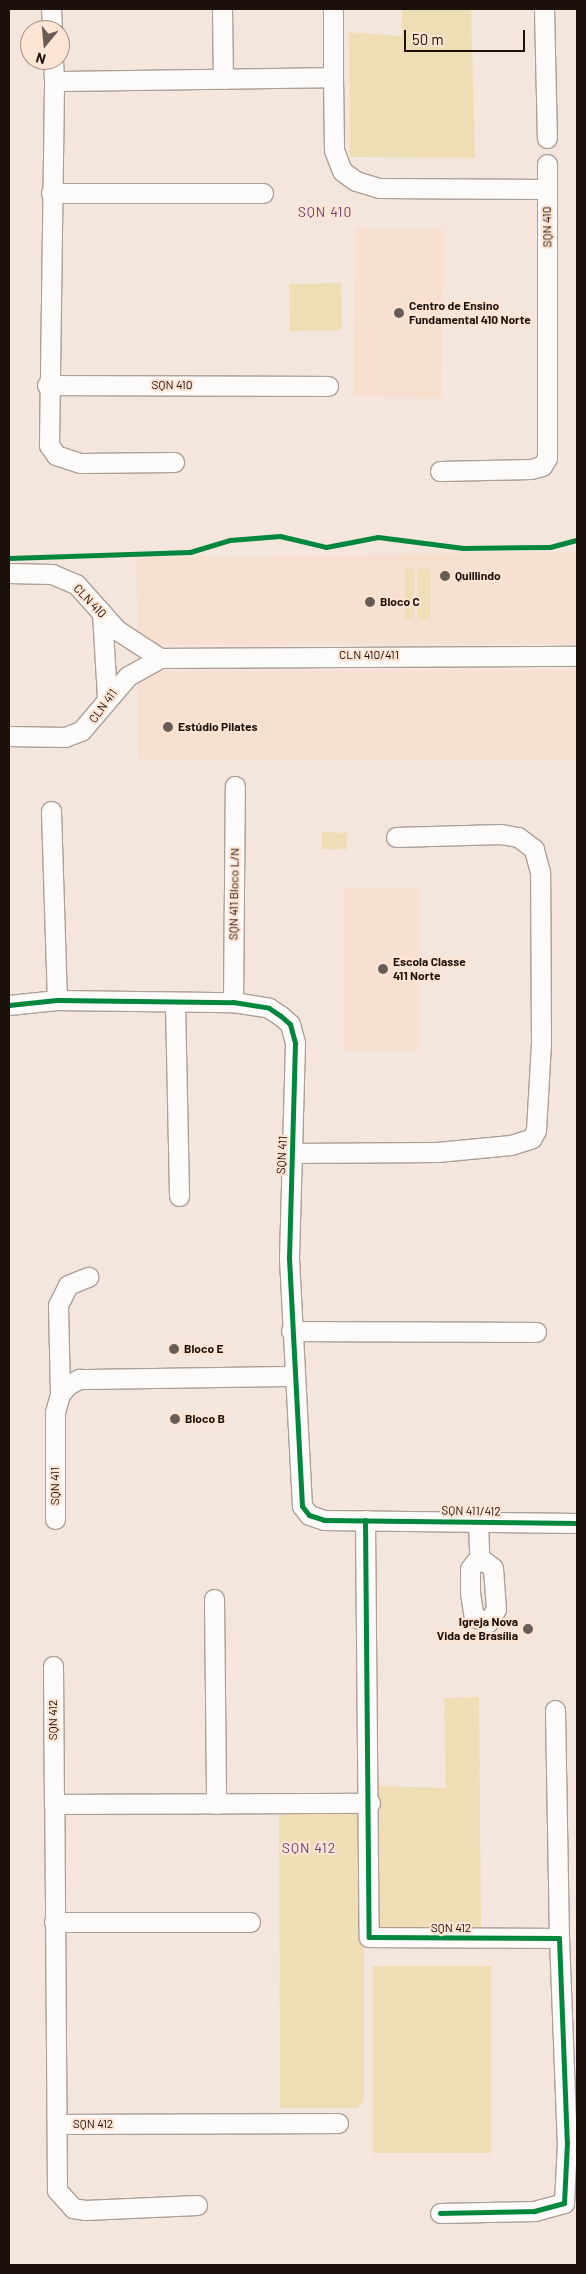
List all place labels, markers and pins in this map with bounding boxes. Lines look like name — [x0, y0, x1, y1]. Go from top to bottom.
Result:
place label: Centro de Ensino Fundamental 410 Norte — [409, 299, 531, 327]
marker: Centro de Ensino Fundamental 410 Norte — [393, 307, 405, 319]
place label: Quillindo — [455, 569, 501, 583]
marker: Quillindo — [439, 570, 451, 582]
place label: Bloco C — [380, 595, 420, 609]
marker: Bloco C — [364, 596, 376, 608]
place label: Estúdio Pilates — [178, 720, 257, 734]
marker: Estúdio Pilates — [162, 721, 174, 733]
place label: Escola Classe 411 Norte — [393, 955, 466, 983]
marker: Escola Classe 411 Norte — [377, 963, 389, 975]
place label: Bloco E — [184, 1342, 224, 1356]
marker: Bloco E — [168, 1343, 180, 1355]
place label: Bloco B — [185, 1412, 225, 1426]
marker: Bloco B — [169, 1413, 181, 1425]
place label: Igreja Nova Vida de Brasília — [437, 1615, 518, 1643]
marker: Igreja Nova Vida de Brasília — [522, 1623, 534, 1635]

